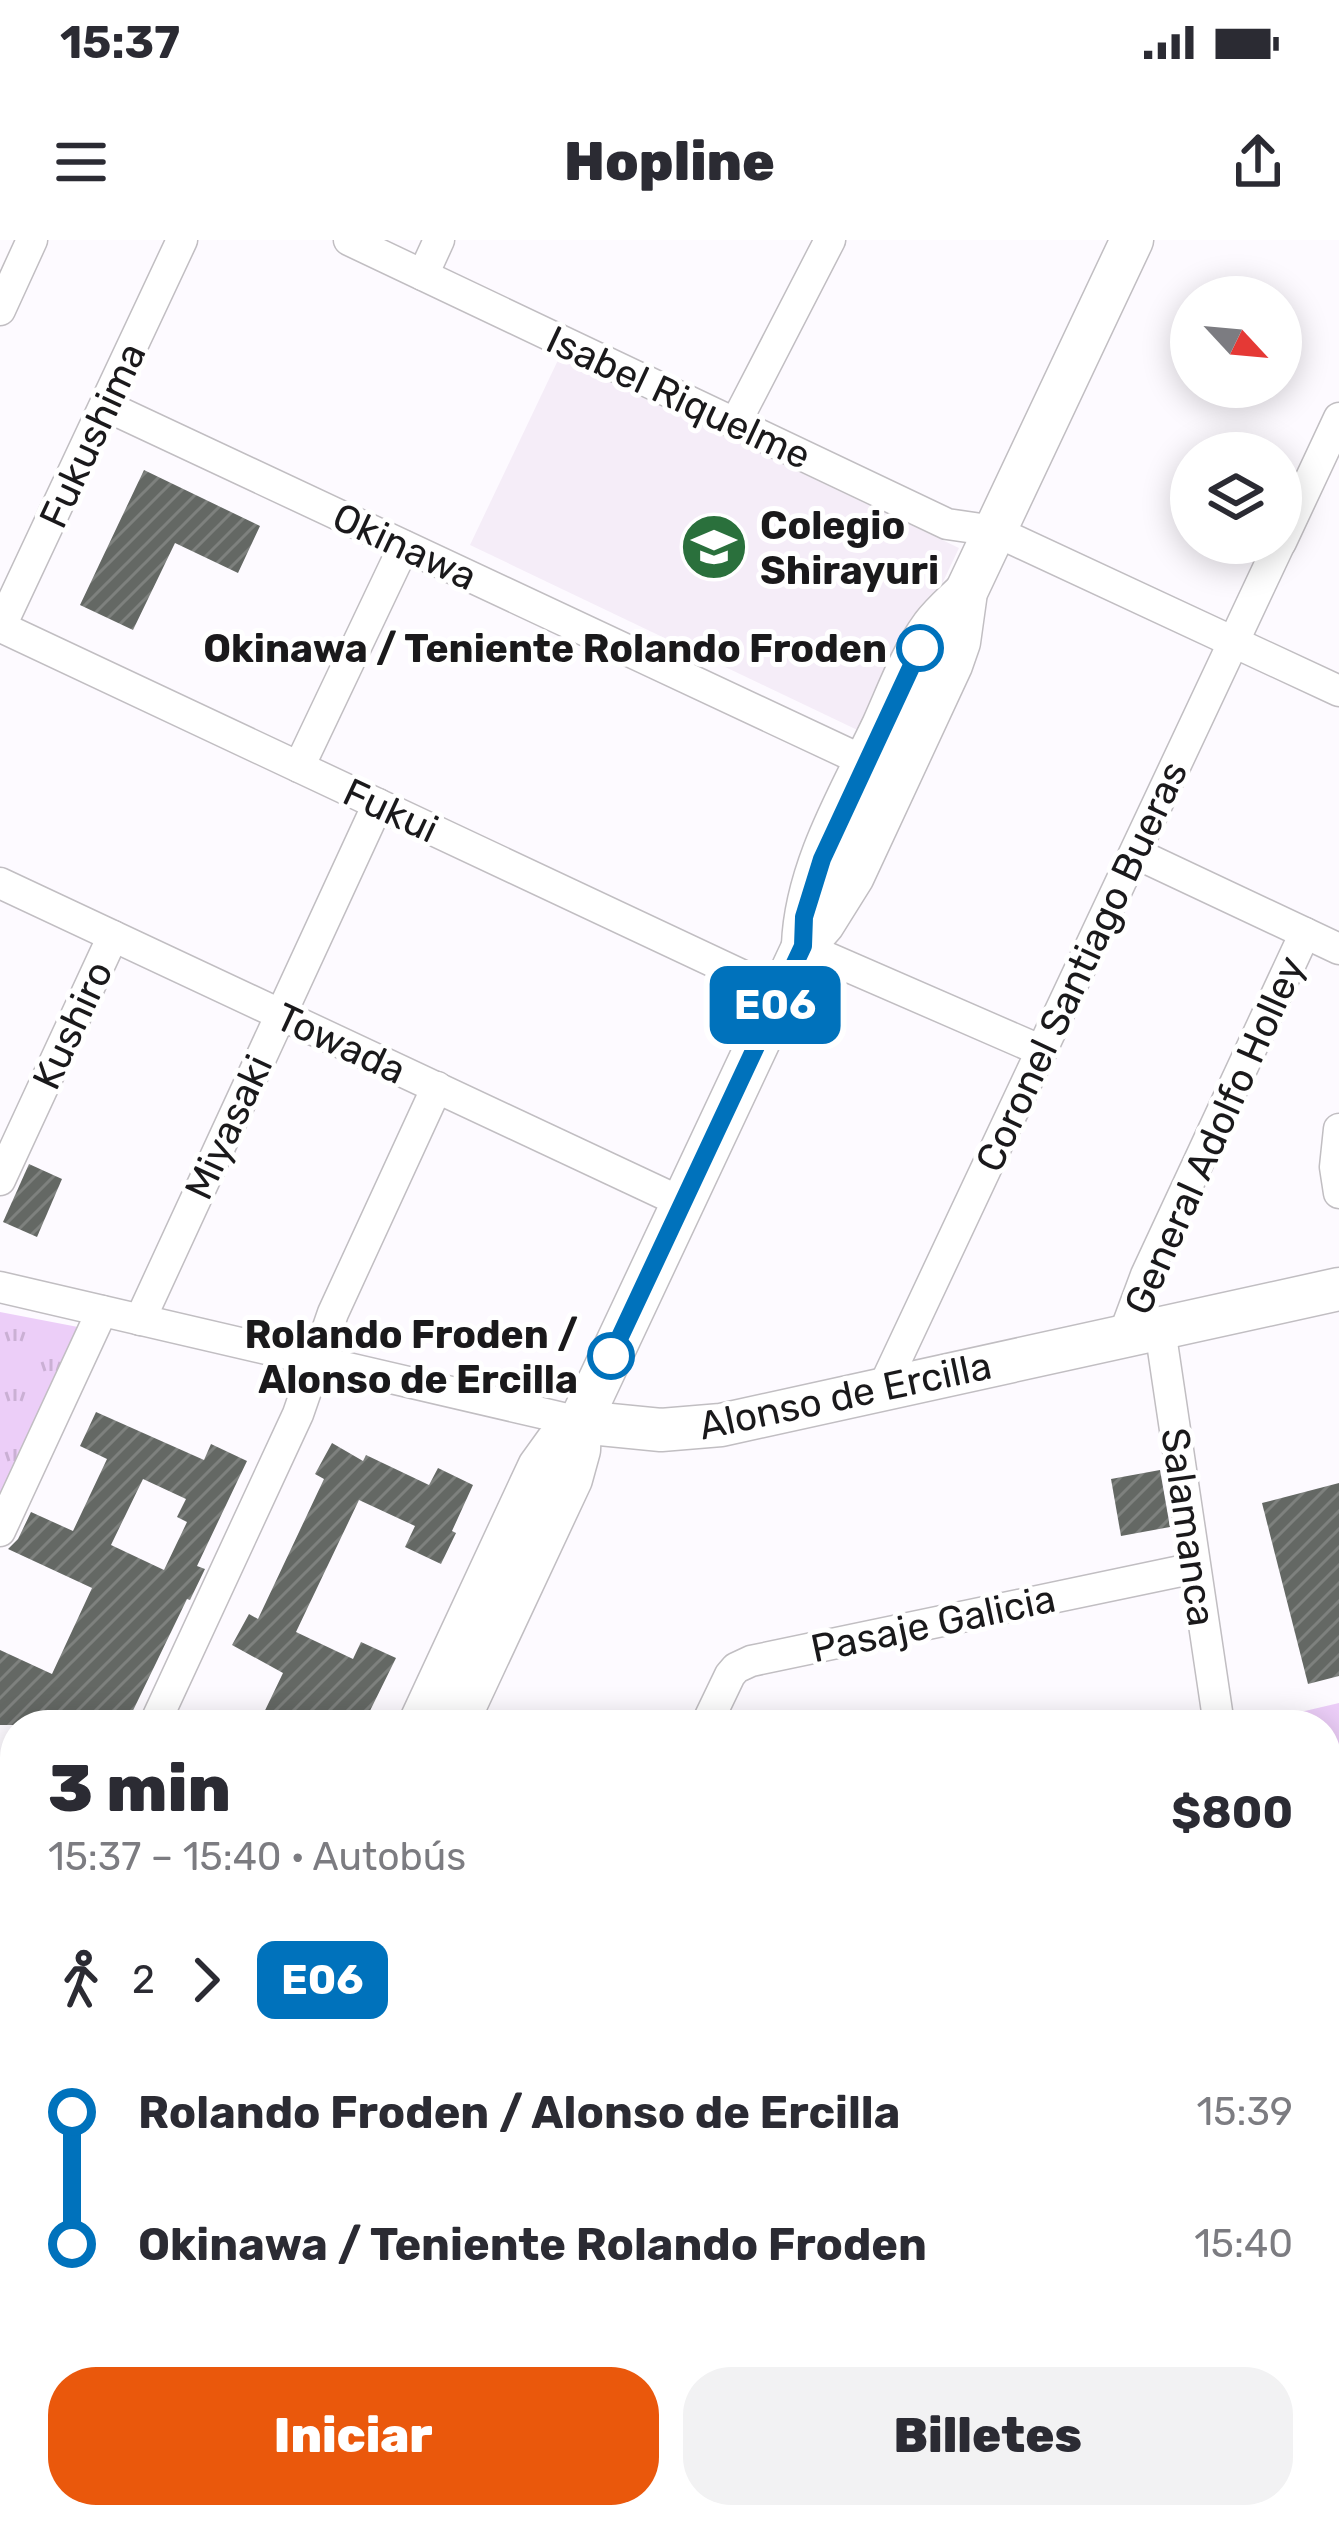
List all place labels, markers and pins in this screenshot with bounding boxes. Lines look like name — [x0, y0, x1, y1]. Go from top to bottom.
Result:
place label: Colegio Shirayuri — [760, 503, 939, 594]
school or university icon: Colegio Shirayuri — [679, 512, 749, 582]
place label: Okinawa / Teniente Rolando Froden — [203, 626, 887, 672]
marker: Okinawa / Teniente Rolando Froden — [898, 626, 942, 670]
place label: Rolando Froden / Alonso de Ercilla — [244, 1312, 578, 1403]
marker: Rolando Froden / Alonso de Ercilla — [589, 1334, 633, 1378]

